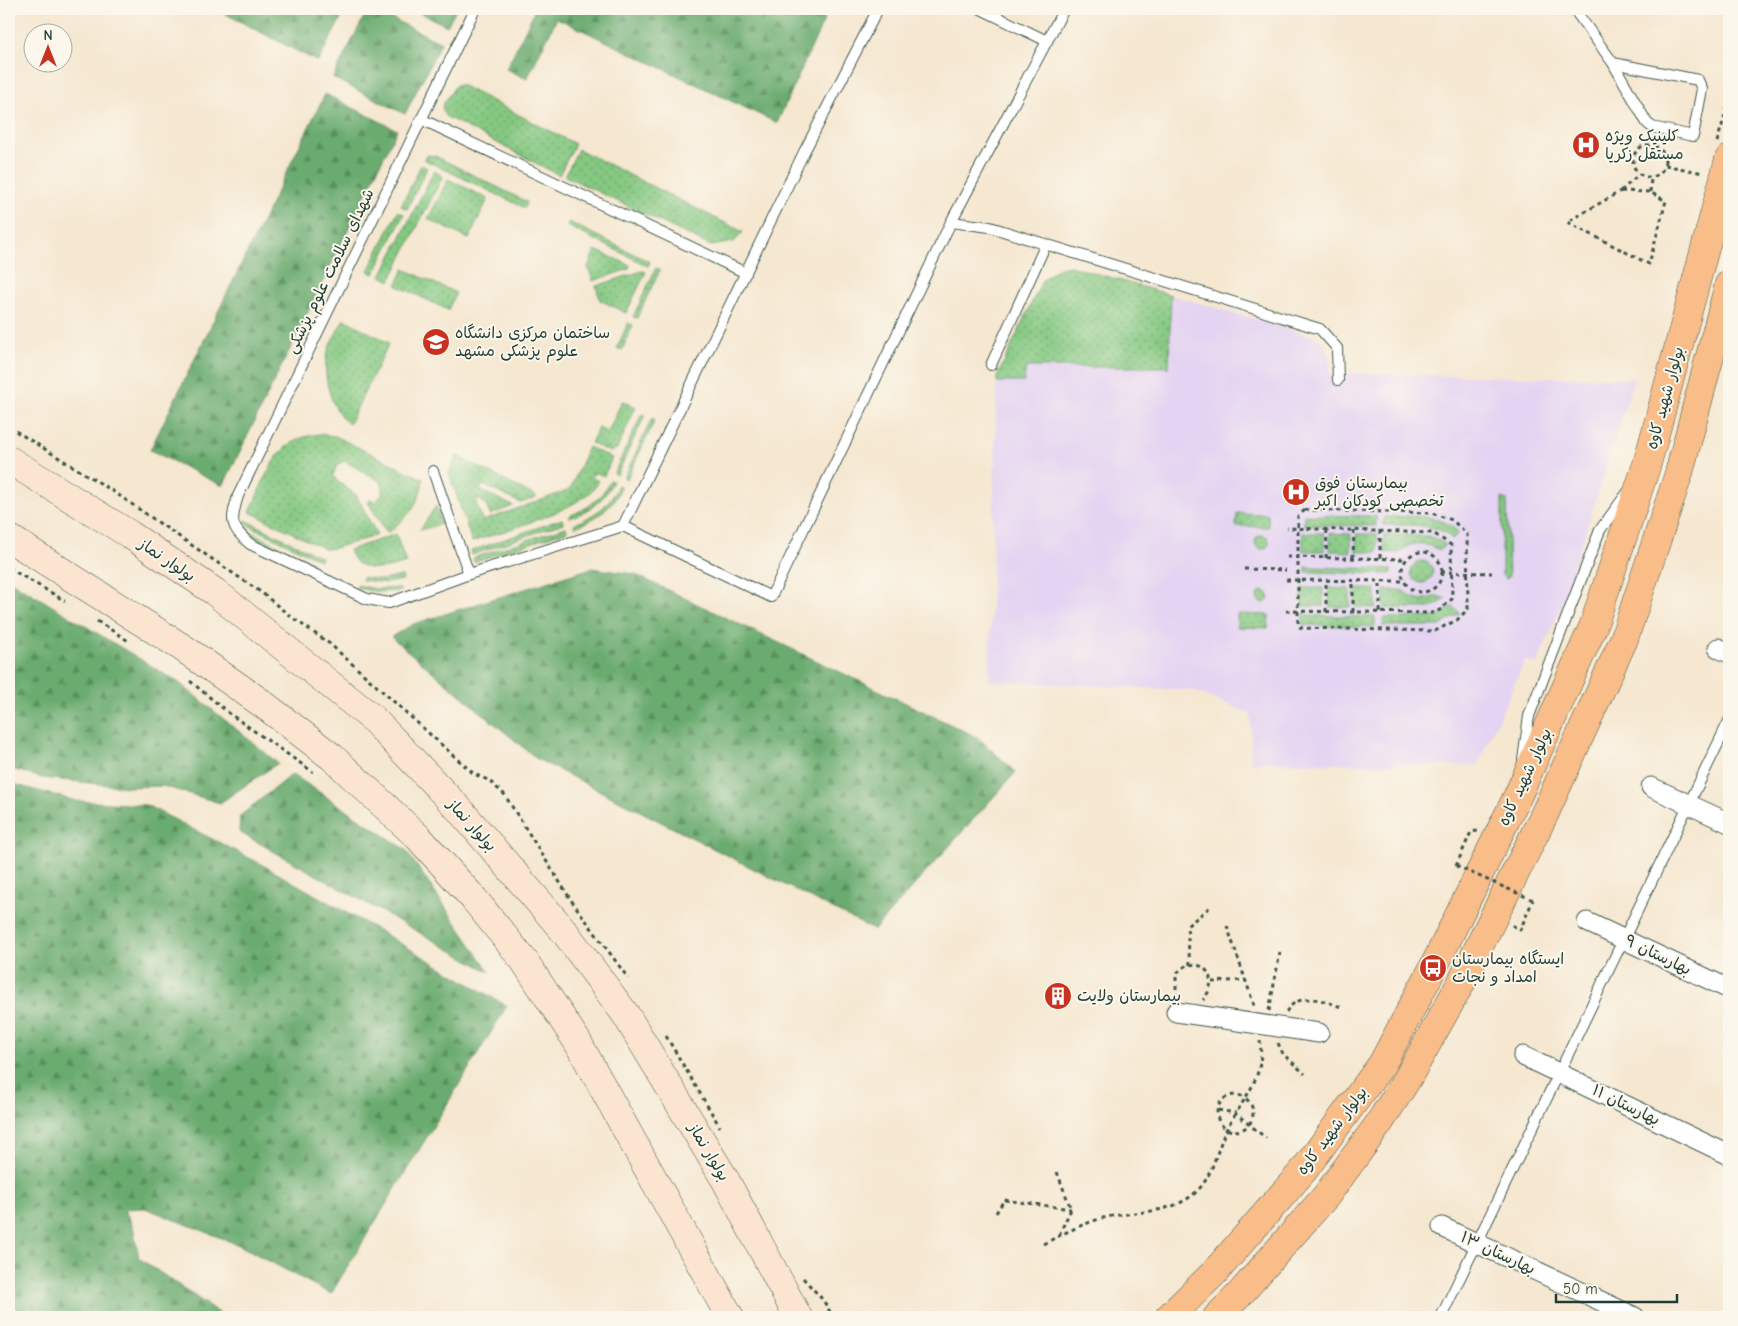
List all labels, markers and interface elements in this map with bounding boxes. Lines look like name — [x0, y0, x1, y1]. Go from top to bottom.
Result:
north arrow — [22, 22, 72, 72]
text: N — [43, 27, 53, 44]
place label: کلینیک ویژه مستقل زکریا — [1605, 127, 1684, 163]
hospital icon: کلینیک ویژه مستقل زکریا — [1571, 130, 1601, 160]
street label: شهدای سلامت علوم پزشکی — [282, 186, 380, 358]
place label: ساختمان مرکزی دانشگاه علوم پزشکی مشهد — [455, 323, 610, 363]
school or university icon: ساختمان مرکزی دانشگاه علوم پزشکی مشهد — [421, 327, 451, 357]
street label: بولوار شهید کاوه — [1643, 345, 1688, 452]
place label: بیمارستان فوق تخصصی کودکان اکبر — [1313, 474, 1444, 511]
hospital icon: بیمارستان فوق تخصصی کودکان اکبر — [1281, 477, 1311, 507]
street label: بولوار نماز — [133, 533, 199, 586]
street label: بولوار شهید کاوه — [1495, 725, 1556, 829]
street label: بولوار نماز — [442, 794, 500, 856]
street label: بهارستان ۹ — [1622, 931, 1694, 979]
place label: ایستگاه بیمارستان امداد و نجات — [1452, 949, 1564, 986]
bus stop icon: ایستگاه بیمارستان امداد و نجات — [1418, 953, 1448, 983]
building icon: بیمارستان ولایت — [1043, 981, 1073, 1011]
place label: بیمارستان ولایت — [1077, 987, 1181, 1005]
street label: بهارستان ۱۱ — [1589, 1081, 1663, 1129]
street label: بولوار شهید کاوه — [1293, 1083, 1372, 1179]
street label: بولوار نماز — [683, 1118, 733, 1185]
street label: بهارستان ۱۳ — [1458, 1228, 1538, 1278]
scale bar — [1556, 1271, 1677, 1303]
text: 50 m — [1563, 1280, 1598, 1298]

